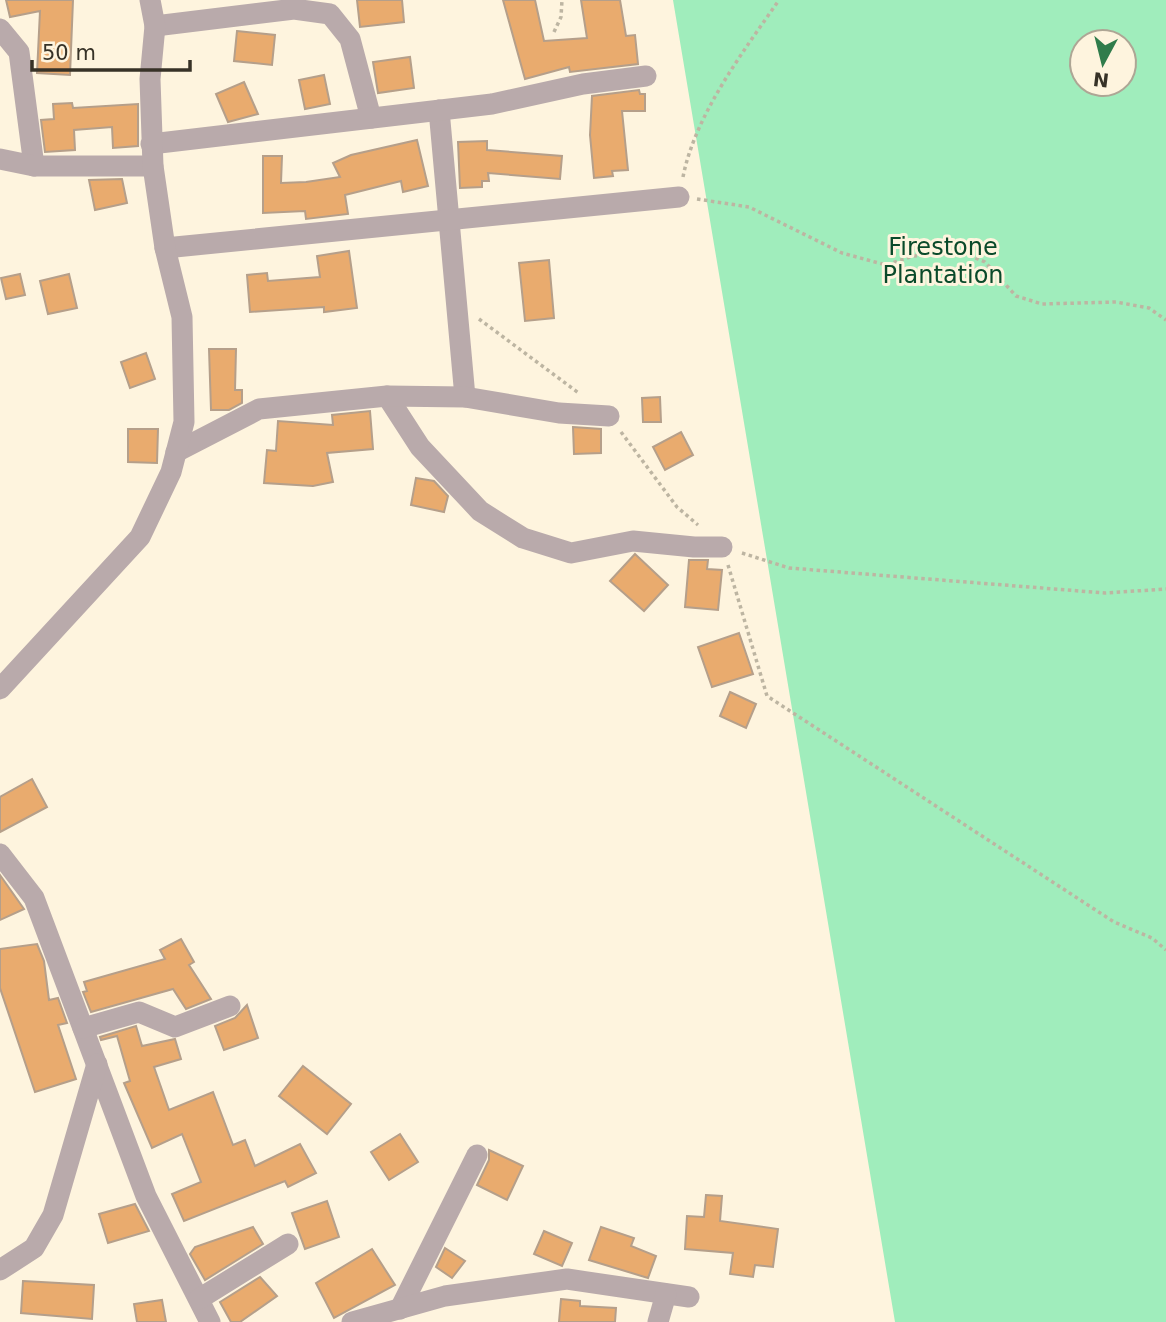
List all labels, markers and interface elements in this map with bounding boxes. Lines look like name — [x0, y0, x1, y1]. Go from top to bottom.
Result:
scale bar — [32, 28, 189, 72]
north arrow — [1068, 28, 1138, 98]
text: 50 m — [42, 41, 96, 65]
text: N — [1092, 68, 1110, 92]
park label: Firestone Plantation — [882, 233, 1004, 289]

